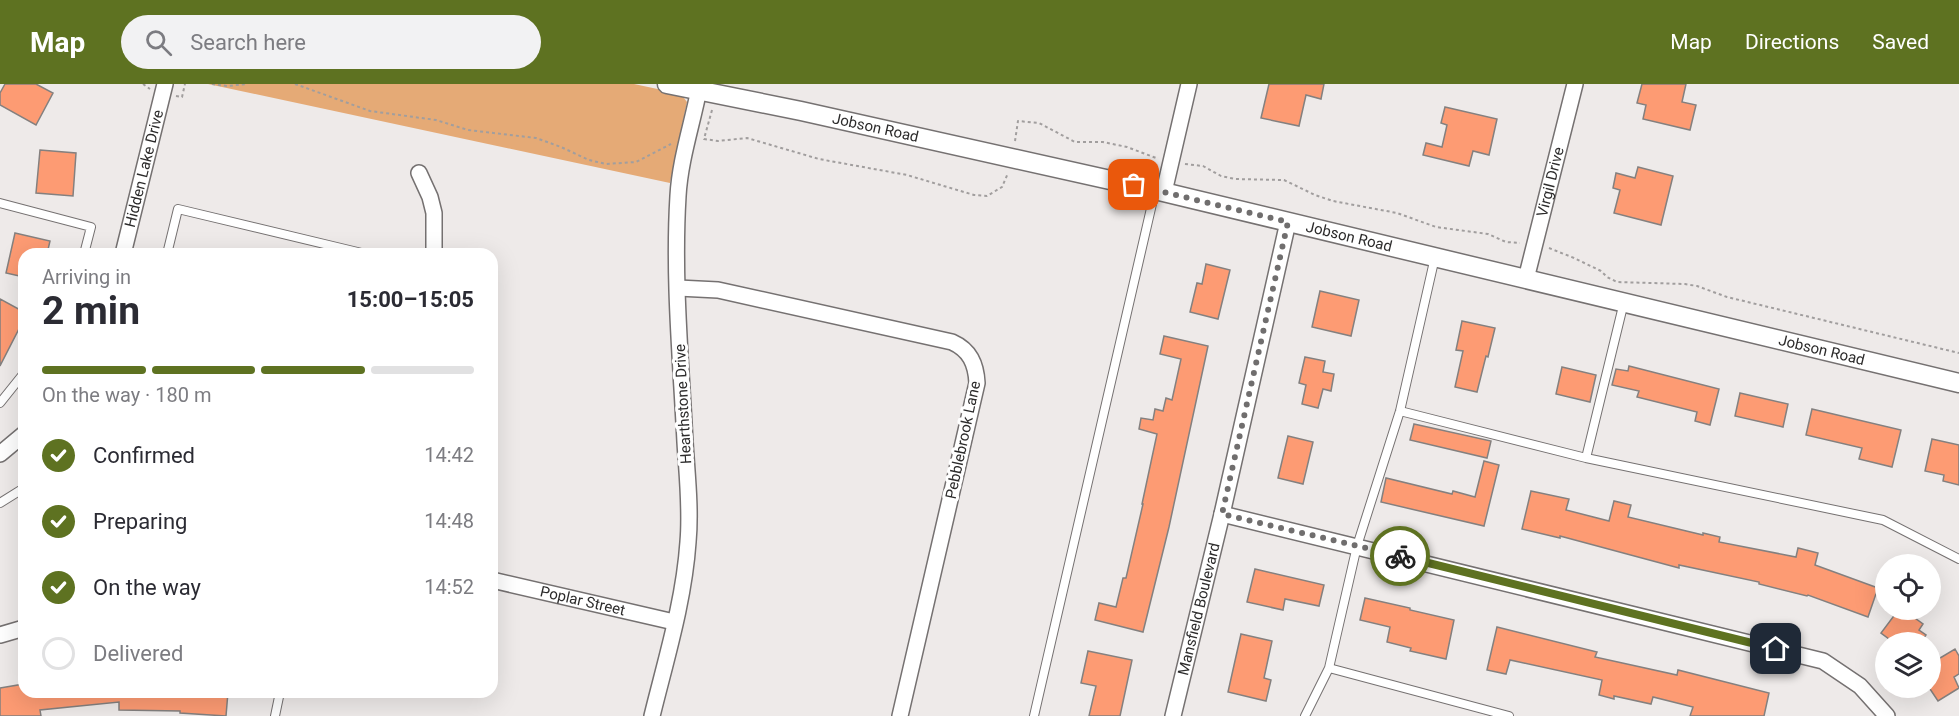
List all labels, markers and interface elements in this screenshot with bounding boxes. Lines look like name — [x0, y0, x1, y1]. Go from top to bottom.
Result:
search box — [121, 15, 541, 69]
text: Map — [30, 26, 85, 59]
icon: search — [142, 26, 175, 59]
text: Search here — [190, 30, 306, 55]
text: Map — [1670, 30, 1712, 54]
text: Directions — [1745, 30, 1839, 54]
text: Saved — [1872, 30, 1929, 54]
street label: Hidden Lake Drive — [121, 108, 167, 229]
street label: Jobson Road — [831, 109, 920, 146]
street label: Virgil Drive — [1533, 145, 1568, 219]
pin — [1108, 159, 1159, 210]
icon: bag — [1117, 168, 1150, 201]
street label: Jobson Road — [1304, 218, 1394, 256]
text: Arriving in — [42, 265, 131, 289]
text: 15:00–15:05 — [347, 287, 474, 312]
text: 2 min — [42, 288, 140, 334]
street label: Jobson Road — [1777, 331, 1867, 369]
street label: Hearthstone Drive — [671, 343, 695, 464]
street label: Pebblebrook Lane — [942, 379, 984, 501]
text: On the way · 180 m — [42, 383, 211, 407]
icon: check — [42, 439, 75, 472]
text: Confirmed — [93, 443, 195, 468]
text: 14:42 — [424, 443, 474, 467]
icon: check — [42, 505, 75, 538]
text: Preparing — [93, 509, 187, 534]
text: 14:48 — [424, 509, 474, 533]
courier — [1370, 526, 1430, 586]
icon: bike — [1384, 540, 1417, 573]
street label: Mansfield Boulevard — [1174, 541, 1224, 677]
map controls — [1875, 554, 1941, 698]
button: locate — [1875, 554, 1941, 620]
icon: check — [42, 571, 75, 604]
text: On the way — [93, 575, 201, 600]
text: 14:52 — [424, 575, 474, 599]
street label: Poplar Street — [538, 582, 627, 619]
pin — [1750, 623, 1801, 674]
icon: home — [1759, 632, 1792, 665]
button: layers — [1875, 632, 1941, 698]
text: Delivered — [93, 641, 183, 666]

